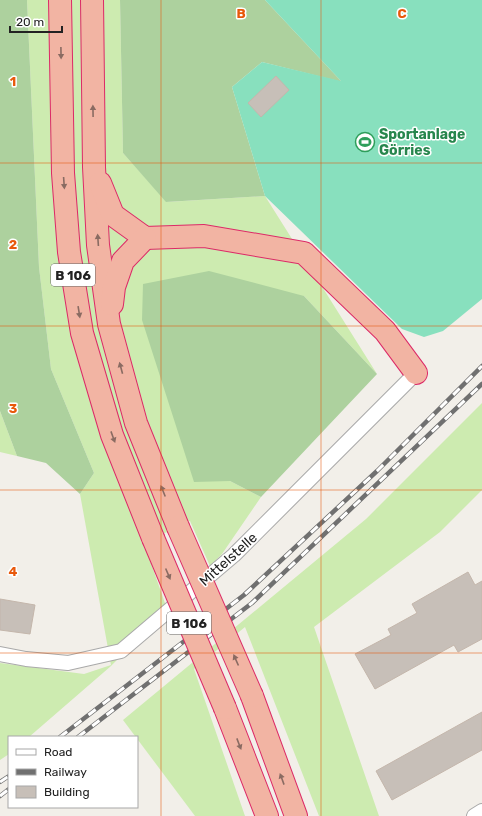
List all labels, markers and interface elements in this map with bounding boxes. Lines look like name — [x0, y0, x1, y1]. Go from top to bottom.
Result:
text: B — [236, 6, 246, 21]
text: C — [397, 6, 407, 21]
scale bar — [10, 8, 62, 34]
text: 20 m — [16, 15, 44, 29]
one-way arrow — [58, 47, 64, 60]
text: 1 — [10, 74, 16, 89]
one-way arrow — [90, 104, 96, 117]
place label: Sportanlage Görries — [379, 126, 465, 159]
sports icon: Sportanlage Görries — [354, 131, 376, 153]
one-way arrow — [61, 177, 68, 189]
one-way arrow — [94, 234, 101, 246]
text: 2 — [9, 237, 17, 252]
road number: B 106 — [51, 264, 95, 286]
one-way arrow — [76, 306, 82, 318]
one-way arrow — [118, 362, 124, 374]
text: 3 — [9, 401, 18, 416]
one-way arrow — [111, 432, 117, 444]
one-way arrow — [160, 484, 166, 496]
street label: Mittelstelle — [196, 529, 261, 590]
text: 4 — [9, 564, 18, 579]
one-way arrow — [165, 569, 171, 580]
road number: B 106 — [167, 612, 211, 634]
one-way arrow — [233, 655, 239, 666]
legend — [8, 736, 138, 808]
one-way arrow — [237, 739, 243, 751]
text: Road — [44, 745, 72, 759]
text: Railway — [44, 765, 87, 779]
one-way arrow — [279, 773, 285, 785]
text: Building — [44, 785, 90, 799]

